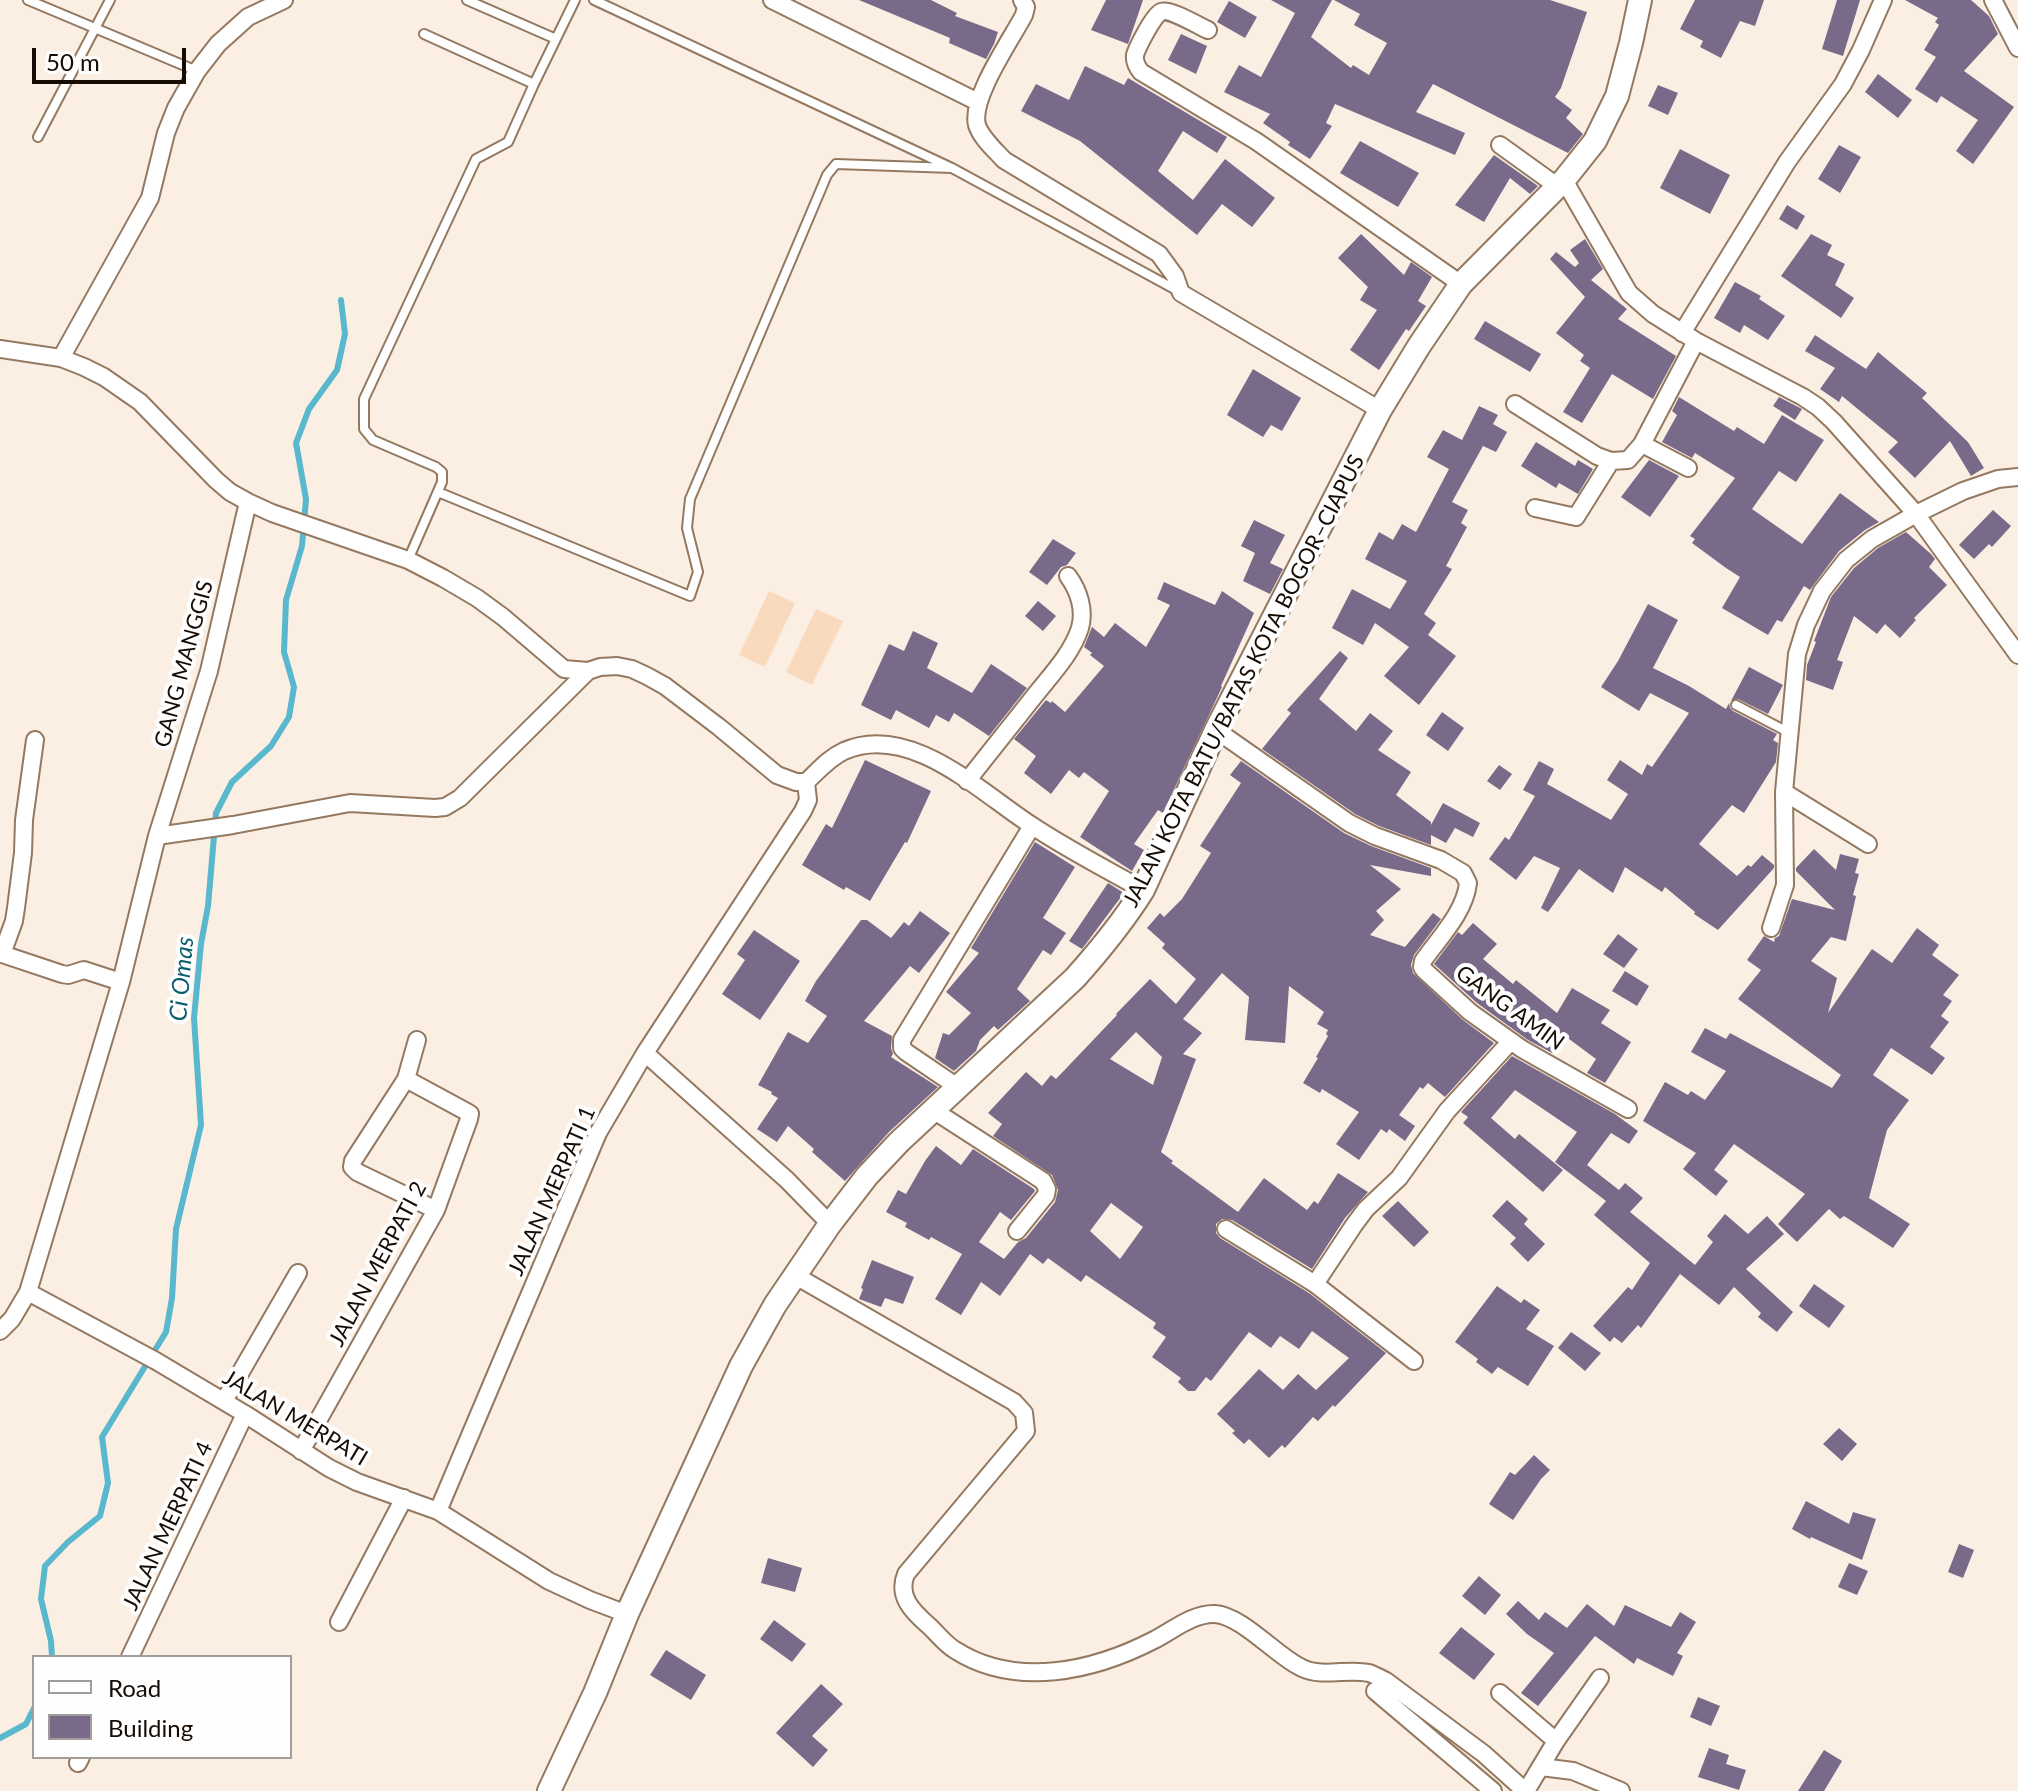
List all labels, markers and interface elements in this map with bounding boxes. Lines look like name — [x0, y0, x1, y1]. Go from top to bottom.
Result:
scale bar — [36, 32, 190, 82]
text: 50 m — [46, 47, 100, 76]
street label: JALAN KOTA BATU/BATAS KOTA BOGOR–CIAPUS — [1118, 450, 1370, 912]
street label: GANG MANGGIS — [149, 578, 219, 750]
water label: Ci Omas — [164, 936, 200, 1022]
street label: GANG AMIN — [1451, 960, 1569, 1056]
street label: JALAN MERPATI 1 — [503, 1102, 601, 1280]
street label: JALAN MERPATI 2 — [324, 1177, 432, 1351]
street label: JALAN MERPATI — [218, 1364, 372, 1472]
street label: JALAN MERPATI 4 — [117, 1438, 219, 1614]
legend — [32, 1655, 292, 1759]
text: Road — [108, 1673, 161, 1702]
text: Building — [108, 1713, 193, 1742]

